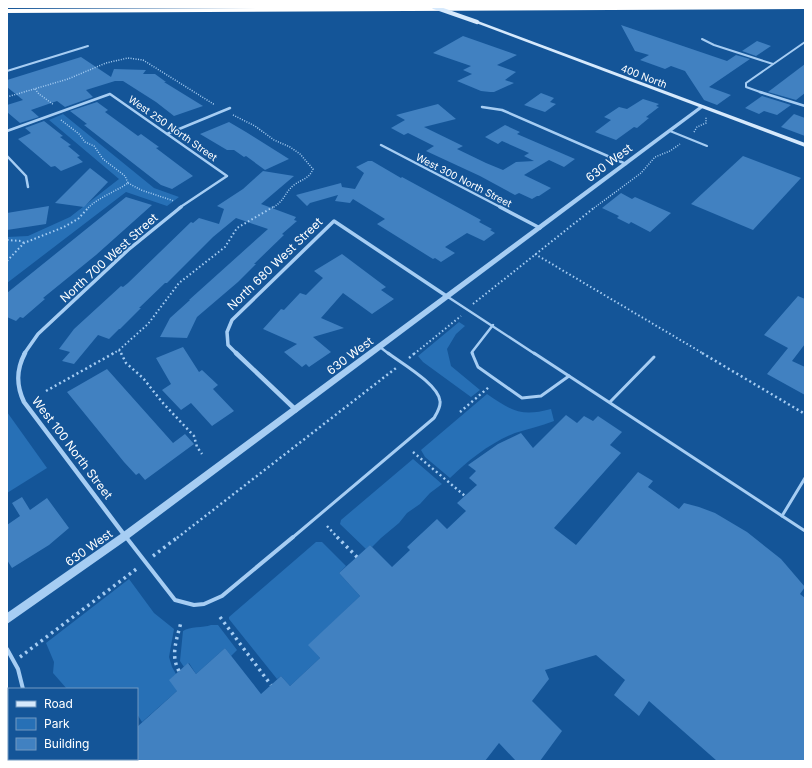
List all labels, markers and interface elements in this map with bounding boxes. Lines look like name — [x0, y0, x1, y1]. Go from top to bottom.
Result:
street label: 400 North — [619, 62, 669, 90]
street label: West 250 North Street — [126, 93, 220, 164]
street label: 630 West — [583, 140, 635, 185]
street label: West 300 North Street — [414, 151, 515, 210]
street label: North 700 West Street — [57, 210, 161, 305]
street label: North 680 West Street — [224, 214, 326, 313]
street label: 630 West — [324, 333, 376, 378]
street label: West 100 North Street — [29, 393, 116, 502]
street label: 630 West — [62, 526, 115, 569]
legend — [8, 688, 138, 760]
text: Road — [44, 696, 73, 711]
text: Park — [44, 716, 70, 731]
text: Building — [44, 736, 89, 751]

